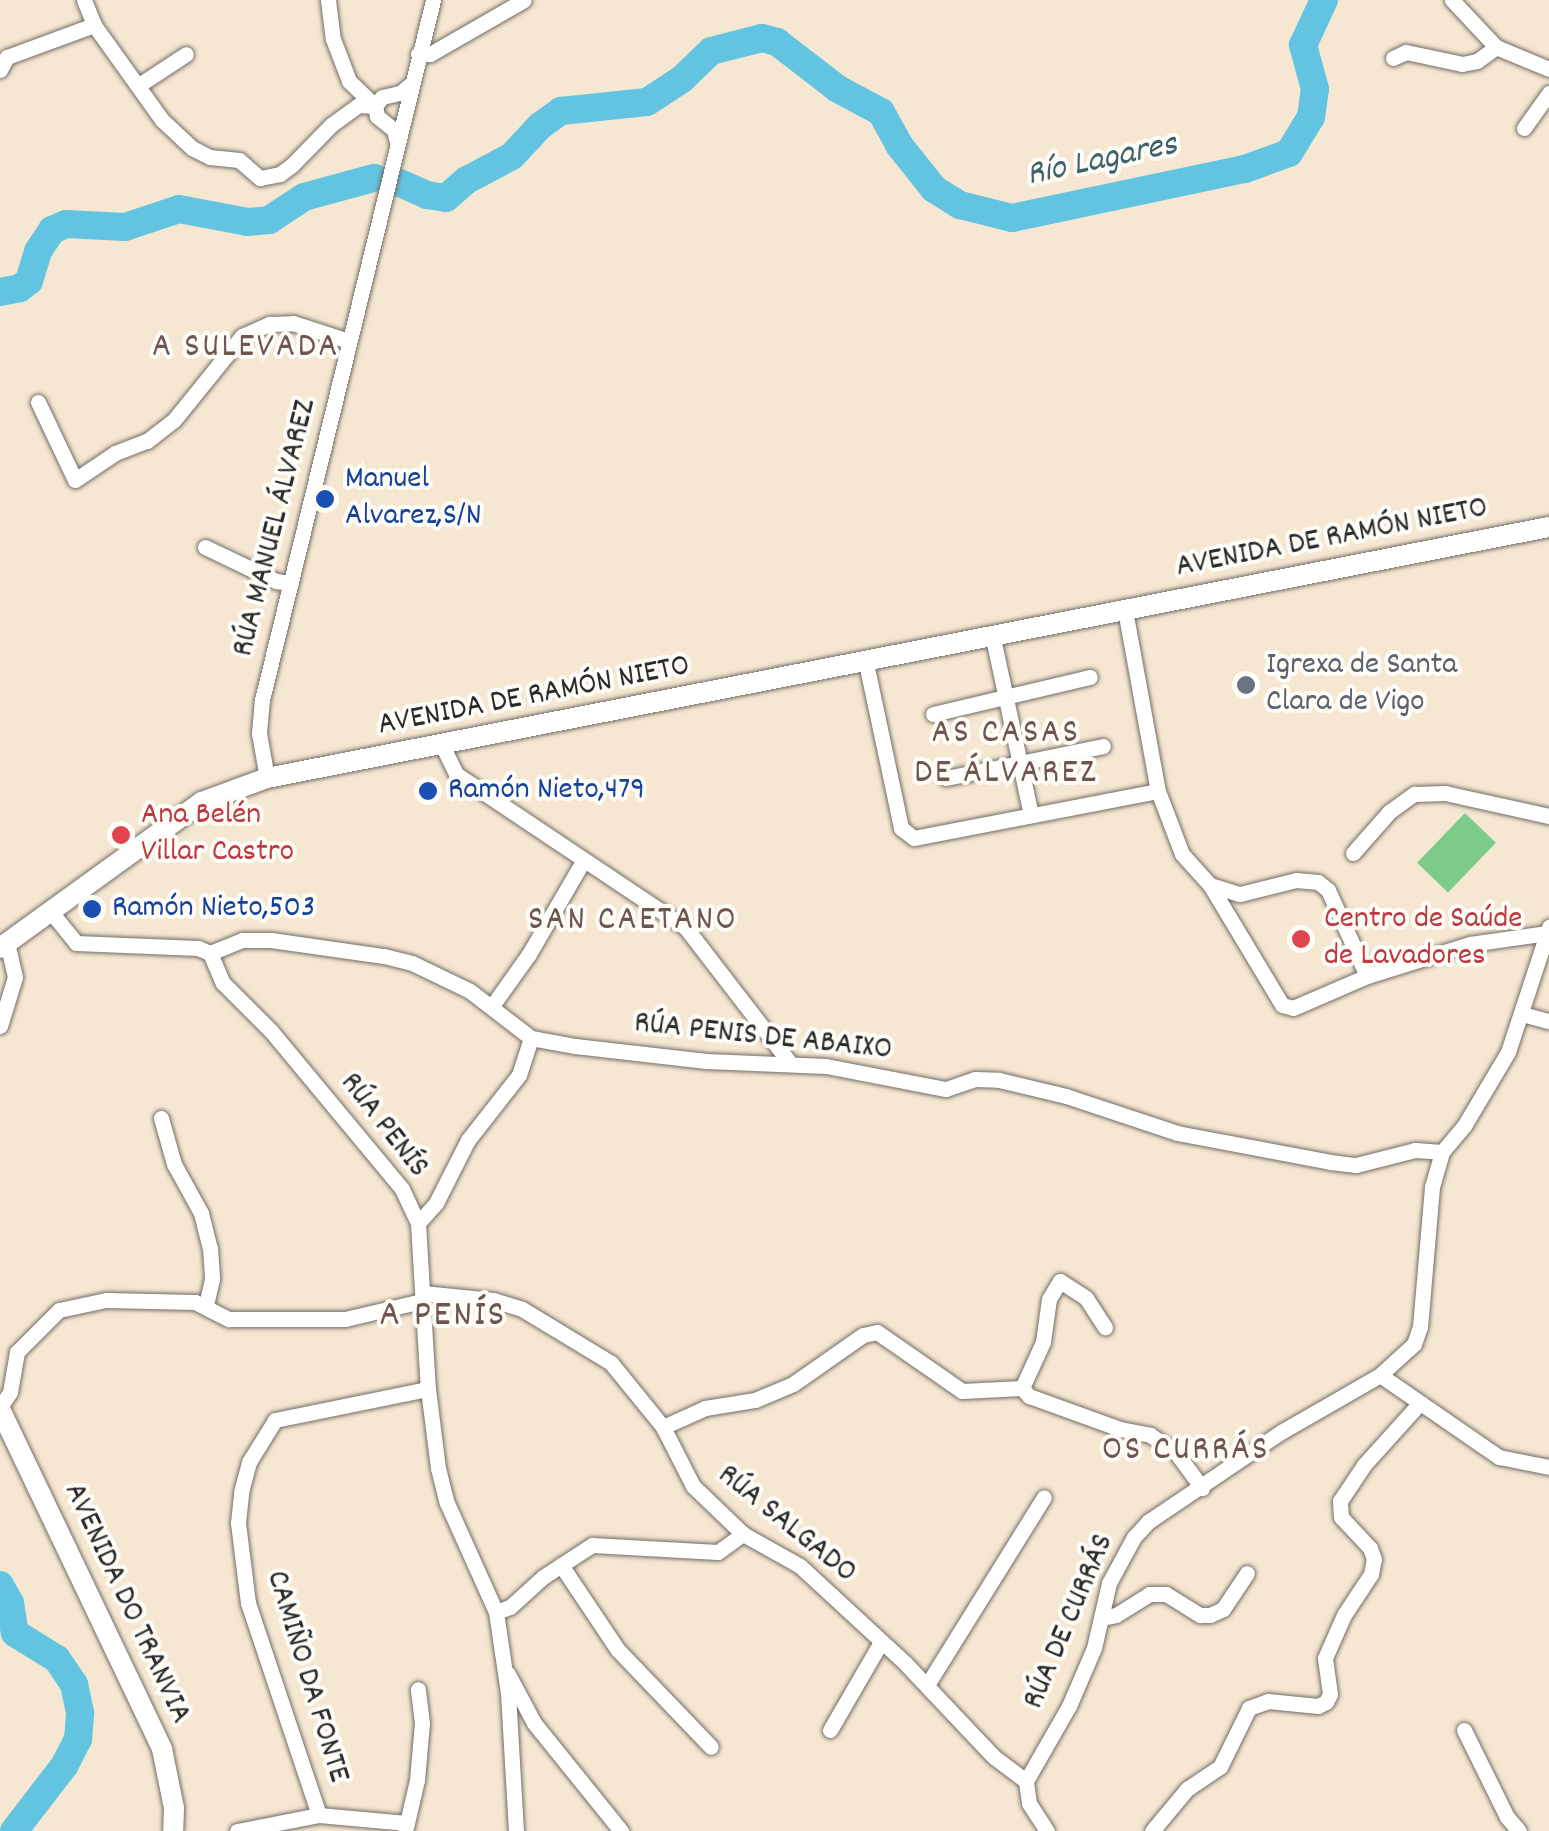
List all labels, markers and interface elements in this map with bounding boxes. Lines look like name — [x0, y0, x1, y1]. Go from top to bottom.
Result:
water label: Río Lagares — [1023, 125, 1181, 197]
district label: A SULEVADA — [152, 327, 340, 369]
street label: RÚA MANUEL ÁLVAREZ — [225, 395, 327, 661]
place label: Manuel Alvarez,S/N — [345, 462, 482, 537]
marker: Manuel Alvarez,S/N — [314, 488, 336, 510]
street label: AVENIDA DE RAMÓN NIETO — [1173, 490, 1491, 588]
street label: AVENIDA DE RAMÓN NIETO — [375, 648, 693, 746]
place label: Igrexa de Santa Clara de Vigo — [1266, 648, 1457, 723]
marker: Igrexa de Santa Clara de Vigo — [1235, 674, 1257, 696]
district label: AS CASAS DE ÁLVAREZ — [914, 713, 1098, 795]
place label: Ramón Nieto,479 — [448, 772, 645, 810]
marker: Ramón Nieto,479 — [417, 780, 439, 802]
place label: Ana Belén Villar Castro — [141, 798, 294, 873]
marker: Ana Belén Villar Castro — [110, 824, 132, 846]
place label: Ramón Nieto,503 — [112, 890, 315, 928]
marker: Ramón Nieto,503 — [81, 898, 103, 920]
district label: SAN CAETANO — [528, 900, 738, 942]
place label: Centro de Saúde de Lavadores — [1324, 902, 1522, 977]
marker: Centro de Saúde de Lavadores — [1288, 926, 1314, 952]
street label: RÚA PENIS DE ABAIXO — [632, 1005, 894, 1071]
street label: RÚA PENÍS — [330, 1066, 436, 1186]
district label: A PENÍS — [379, 1294, 507, 1340]
district label: OS CURRÁS — [1102, 1430, 1270, 1472]
street label: RÚA SALGADO — [709, 1457, 863, 1593]
street label: AVENIDA DO TRANVIA — [53, 1478, 199, 1730]
street label: RÚA DE CURRÁS — [1016, 1529, 1124, 1715]
street label: CAMIÑO DA FONTE — [256, 1566, 356, 1788]

